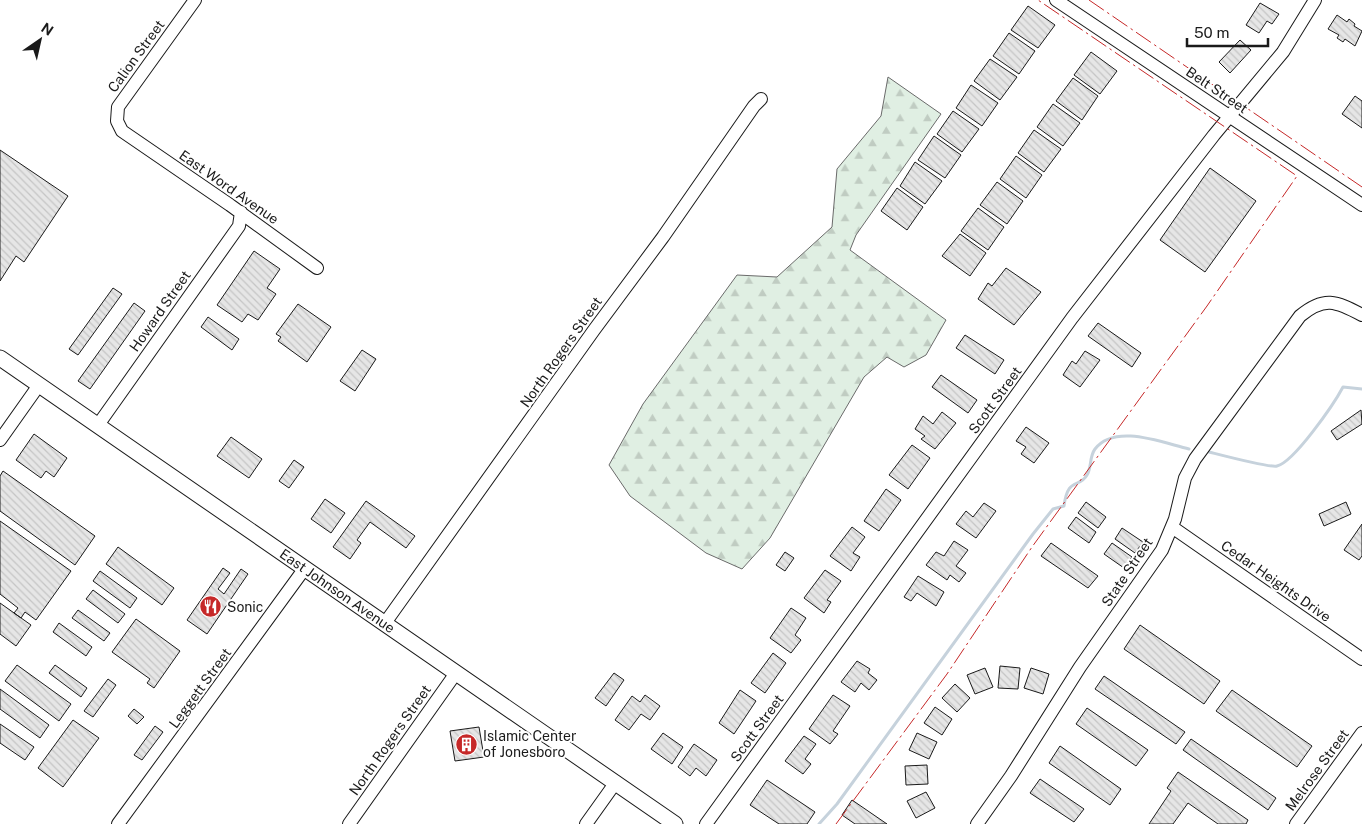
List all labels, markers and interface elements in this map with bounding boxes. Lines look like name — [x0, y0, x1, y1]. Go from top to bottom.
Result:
north arrow — [15, 15, 65, 65]
scale bar — [1187, 15, 1268, 47]
street label: Calion Street — [104, 17, 168, 95]
text: N — [38, 20, 56, 39]
text: 50 m — [1194, 24, 1229, 41]
street label: Belt Street — [1183, 64, 1251, 116]
street label: East Word Avenue — [176, 147, 282, 227]
street label: Howard Street — [126, 268, 194, 354]
street label: North Rogers Street — [517, 294, 605, 410]
street label: Scott Street — [965, 363, 1025, 437]
street label: State Street — [1098, 535, 1156, 609]
street label: Cedar Heights Drive — [1218, 537, 1334, 625]
street label: East Johnson Avenue — [277, 546, 398, 636]
restaurant icon: Sonic — [199, 595, 223, 619]
place label: Sonic — [227, 599, 263, 615]
street label: Leggett Street — [166, 645, 234, 731]
street label: North Rogers Street — [346, 682, 434, 798]
street label: Scott Street — [727, 691, 787, 765]
street label: Melrose Street — [1282, 726, 1352, 814]
place label: Islamic Center of Jonesboro — [483, 728, 576, 760]
building icon: Islamic Center of Jonesboro — [455, 732, 479, 756]

